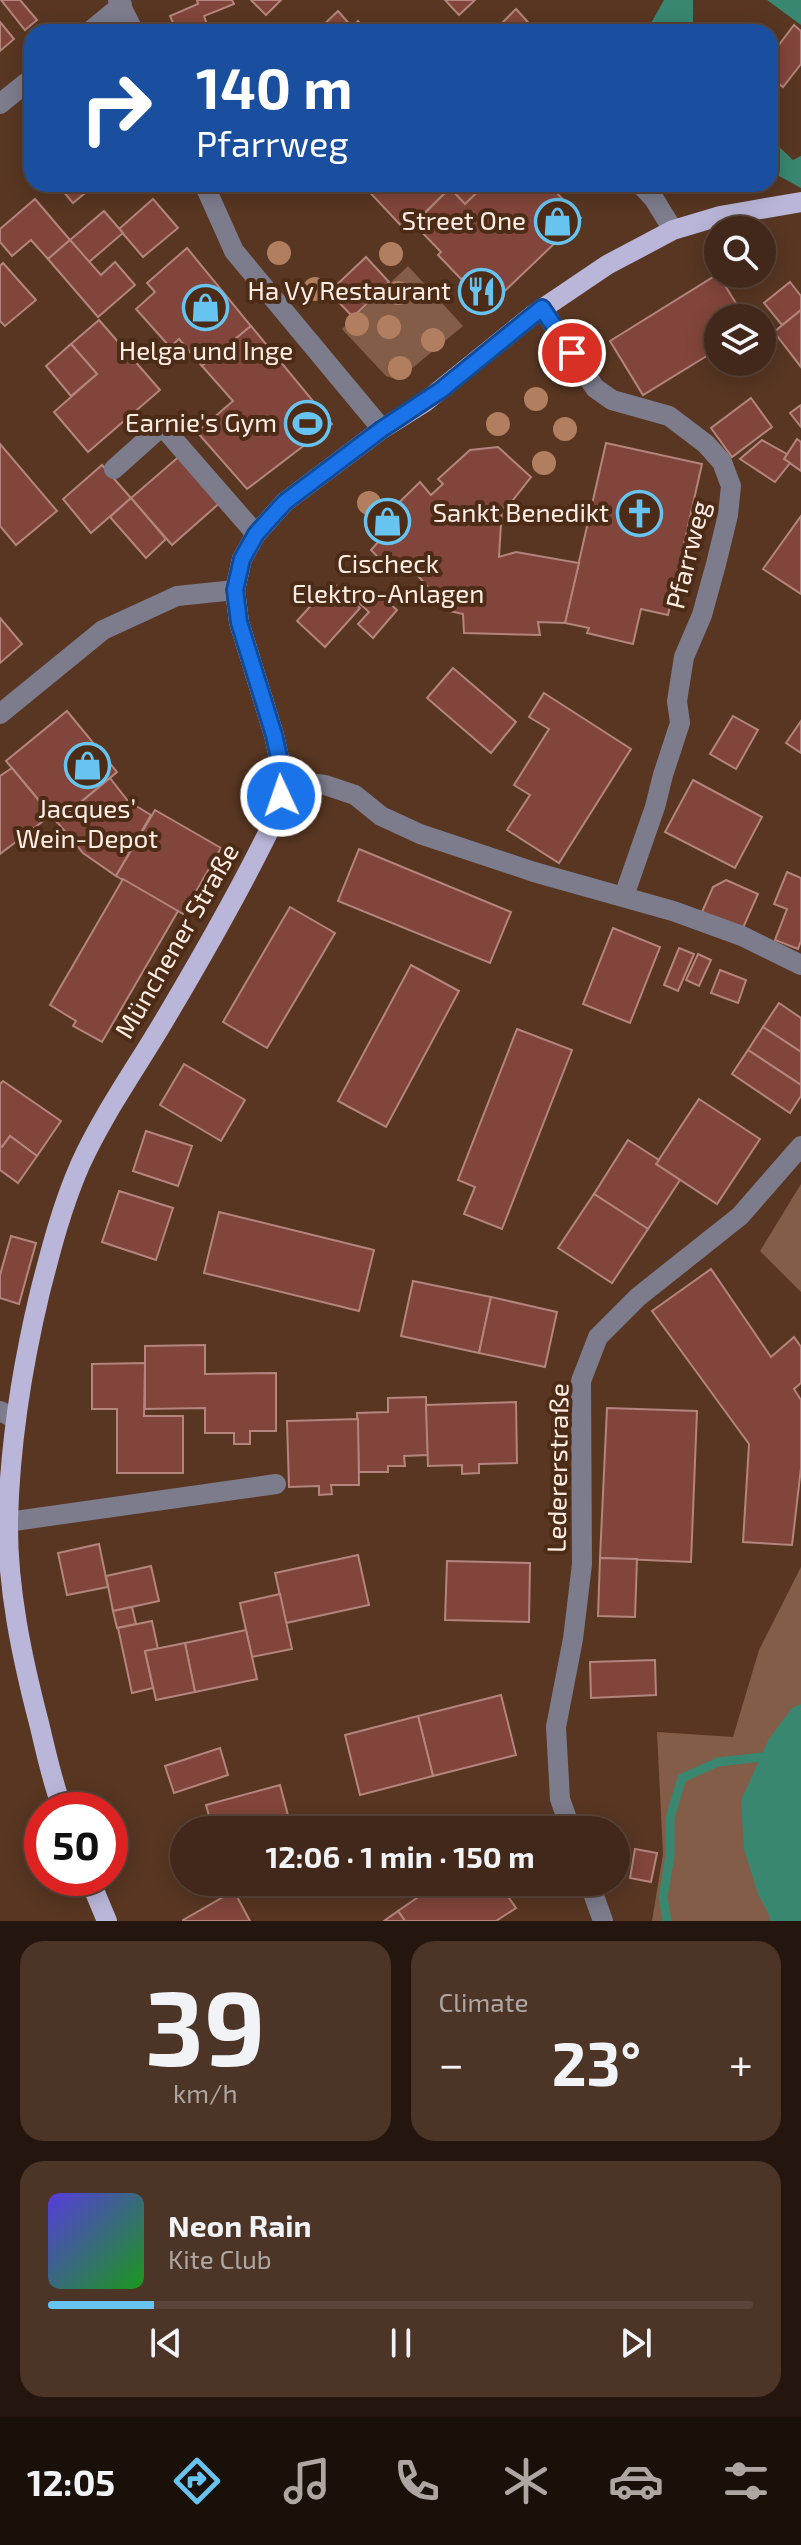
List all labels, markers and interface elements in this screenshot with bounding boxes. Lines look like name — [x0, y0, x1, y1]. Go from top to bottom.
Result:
text: 140 m — [196, 53, 353, 120]
icon: right — [64, 56, 168, 160]
text: Pfarrweg — [196, 121, 349, 164]
shop icon: Street One — [533, 197, 581, 245]
place label: Street One — [402, 204, 526, 235]
map controls — [704, 216, 776, 376]
button: search — [704, 216, 776, 288]
restaurant icon: Ha Vy Restaurant — [458, 267, 506, 315]
place label: Ha Vy Restaurant — [248, 274, 451, 305]
shop icon: Helga und Inge — [182, 284, 230, 332]
button: layers — [704, 304, 776, 376]
pin — [538, 319, 606, 387]
icon: arrive — [550, 331, 594, 375]
place label: Helga und Inge — [119, 334, 293, 365]
sports icon: Earnie's Gym — [284, 399, 332, 447]
place label: Earnie's Gym — [125, 406, 277, 437]
church icon: Sankt Benedikt — [616, 489, 664, 537]
place label: Sankt Benedikt — [432, 496, 609, 527]
shop icon: Cischeck Elektro-Anlagen — [364, 497, 412, 545]
street label: Pfarrweg — [658, 497, 715, 612]
place label: Cischeck Elektro-Anlagen — [292, 547, 484, 608]
shop icon: Jacques’ Wein-Depot — [63, 742, 111, 790]
position arrow — [239, 754, 323, 838]
place label: Jacques’ Wein-Depot — [16, 792, 158, 853]
street label: Münchener Straße — [107, 837, 244, 1043]
street label: Ledererstraße — [540, 1383, 573, 1553]
speed limit sign: 50 — [24, 1792, 128, 1896]
text: 12:06 · 1 min · 150 m — [265, 1838, 535, 1874]
text: 39 — [145, 1962, 265, 2087]
text: Climate — [439, 1986, 528, 2017]
text: 23° — [552, 2026, 641, 2098]
text: − — [439, 2036, 464, 2089]
text: + — [729, 2036, 753, 2089]
text: km/h — [173, 2077, 238, 2108]
text: Neon Rain — [168, 2207, 312, 2243]
text: Kite Club — [168, 2243, 272, 2274]
icon: previous — [144, 2321, 188, 2365]
icon: pause — [379, 2321, 423, 2365]
icon: next — [614, 2321, 658, 2365]
icon: directions — [169, 2453, 225, 2509]
icon: music — [279, 2453, 335, 2509]
icon: phone — [389, 2453, 445, 2509]
icon: climate — [498, 2453, 554, 2509]
icon: car — [608, 2453, 664, 2509]
icon: filters — [718, 2453, 774, 2509]
text: 12:05 — [27, 2460, 115, 2503]

